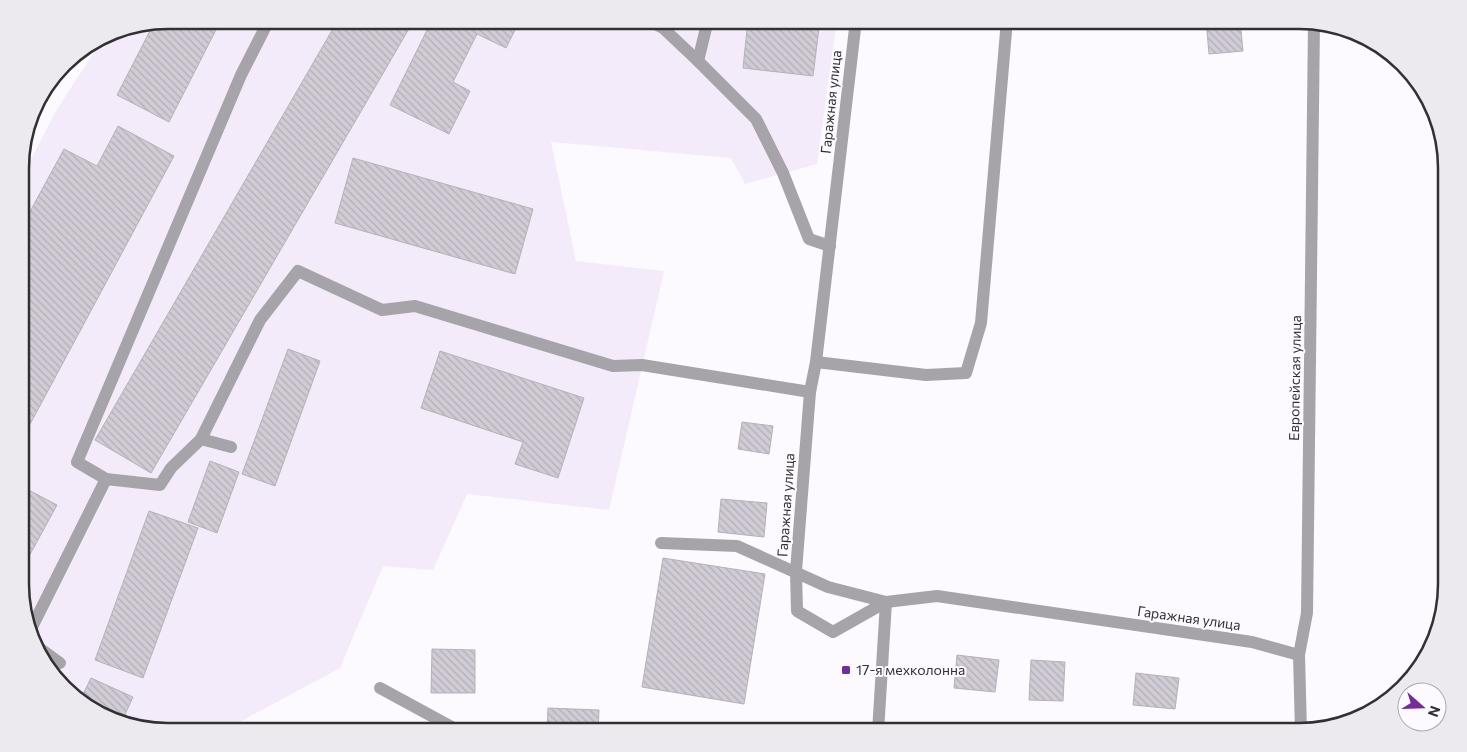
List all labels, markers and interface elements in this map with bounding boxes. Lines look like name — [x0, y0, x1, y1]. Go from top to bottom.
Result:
street label: Гаражная улица — [817, 49, 844, 155]
street label: Европейская улица — [1285, 315, 1304, 441]
street label: Гаражная улица — [773, 452, 798, 557]
street label: Гаражная улица — [1136, 602, 1242, 633]
place label: 17-я мехколонна — [856, 661, 965, 678]
marker: 17-я мехколонна — [840, 664, 852, 676]
north arrow — [1397, 682, 1447, 732]
text: N — [1425, 704, 1444, 719]

